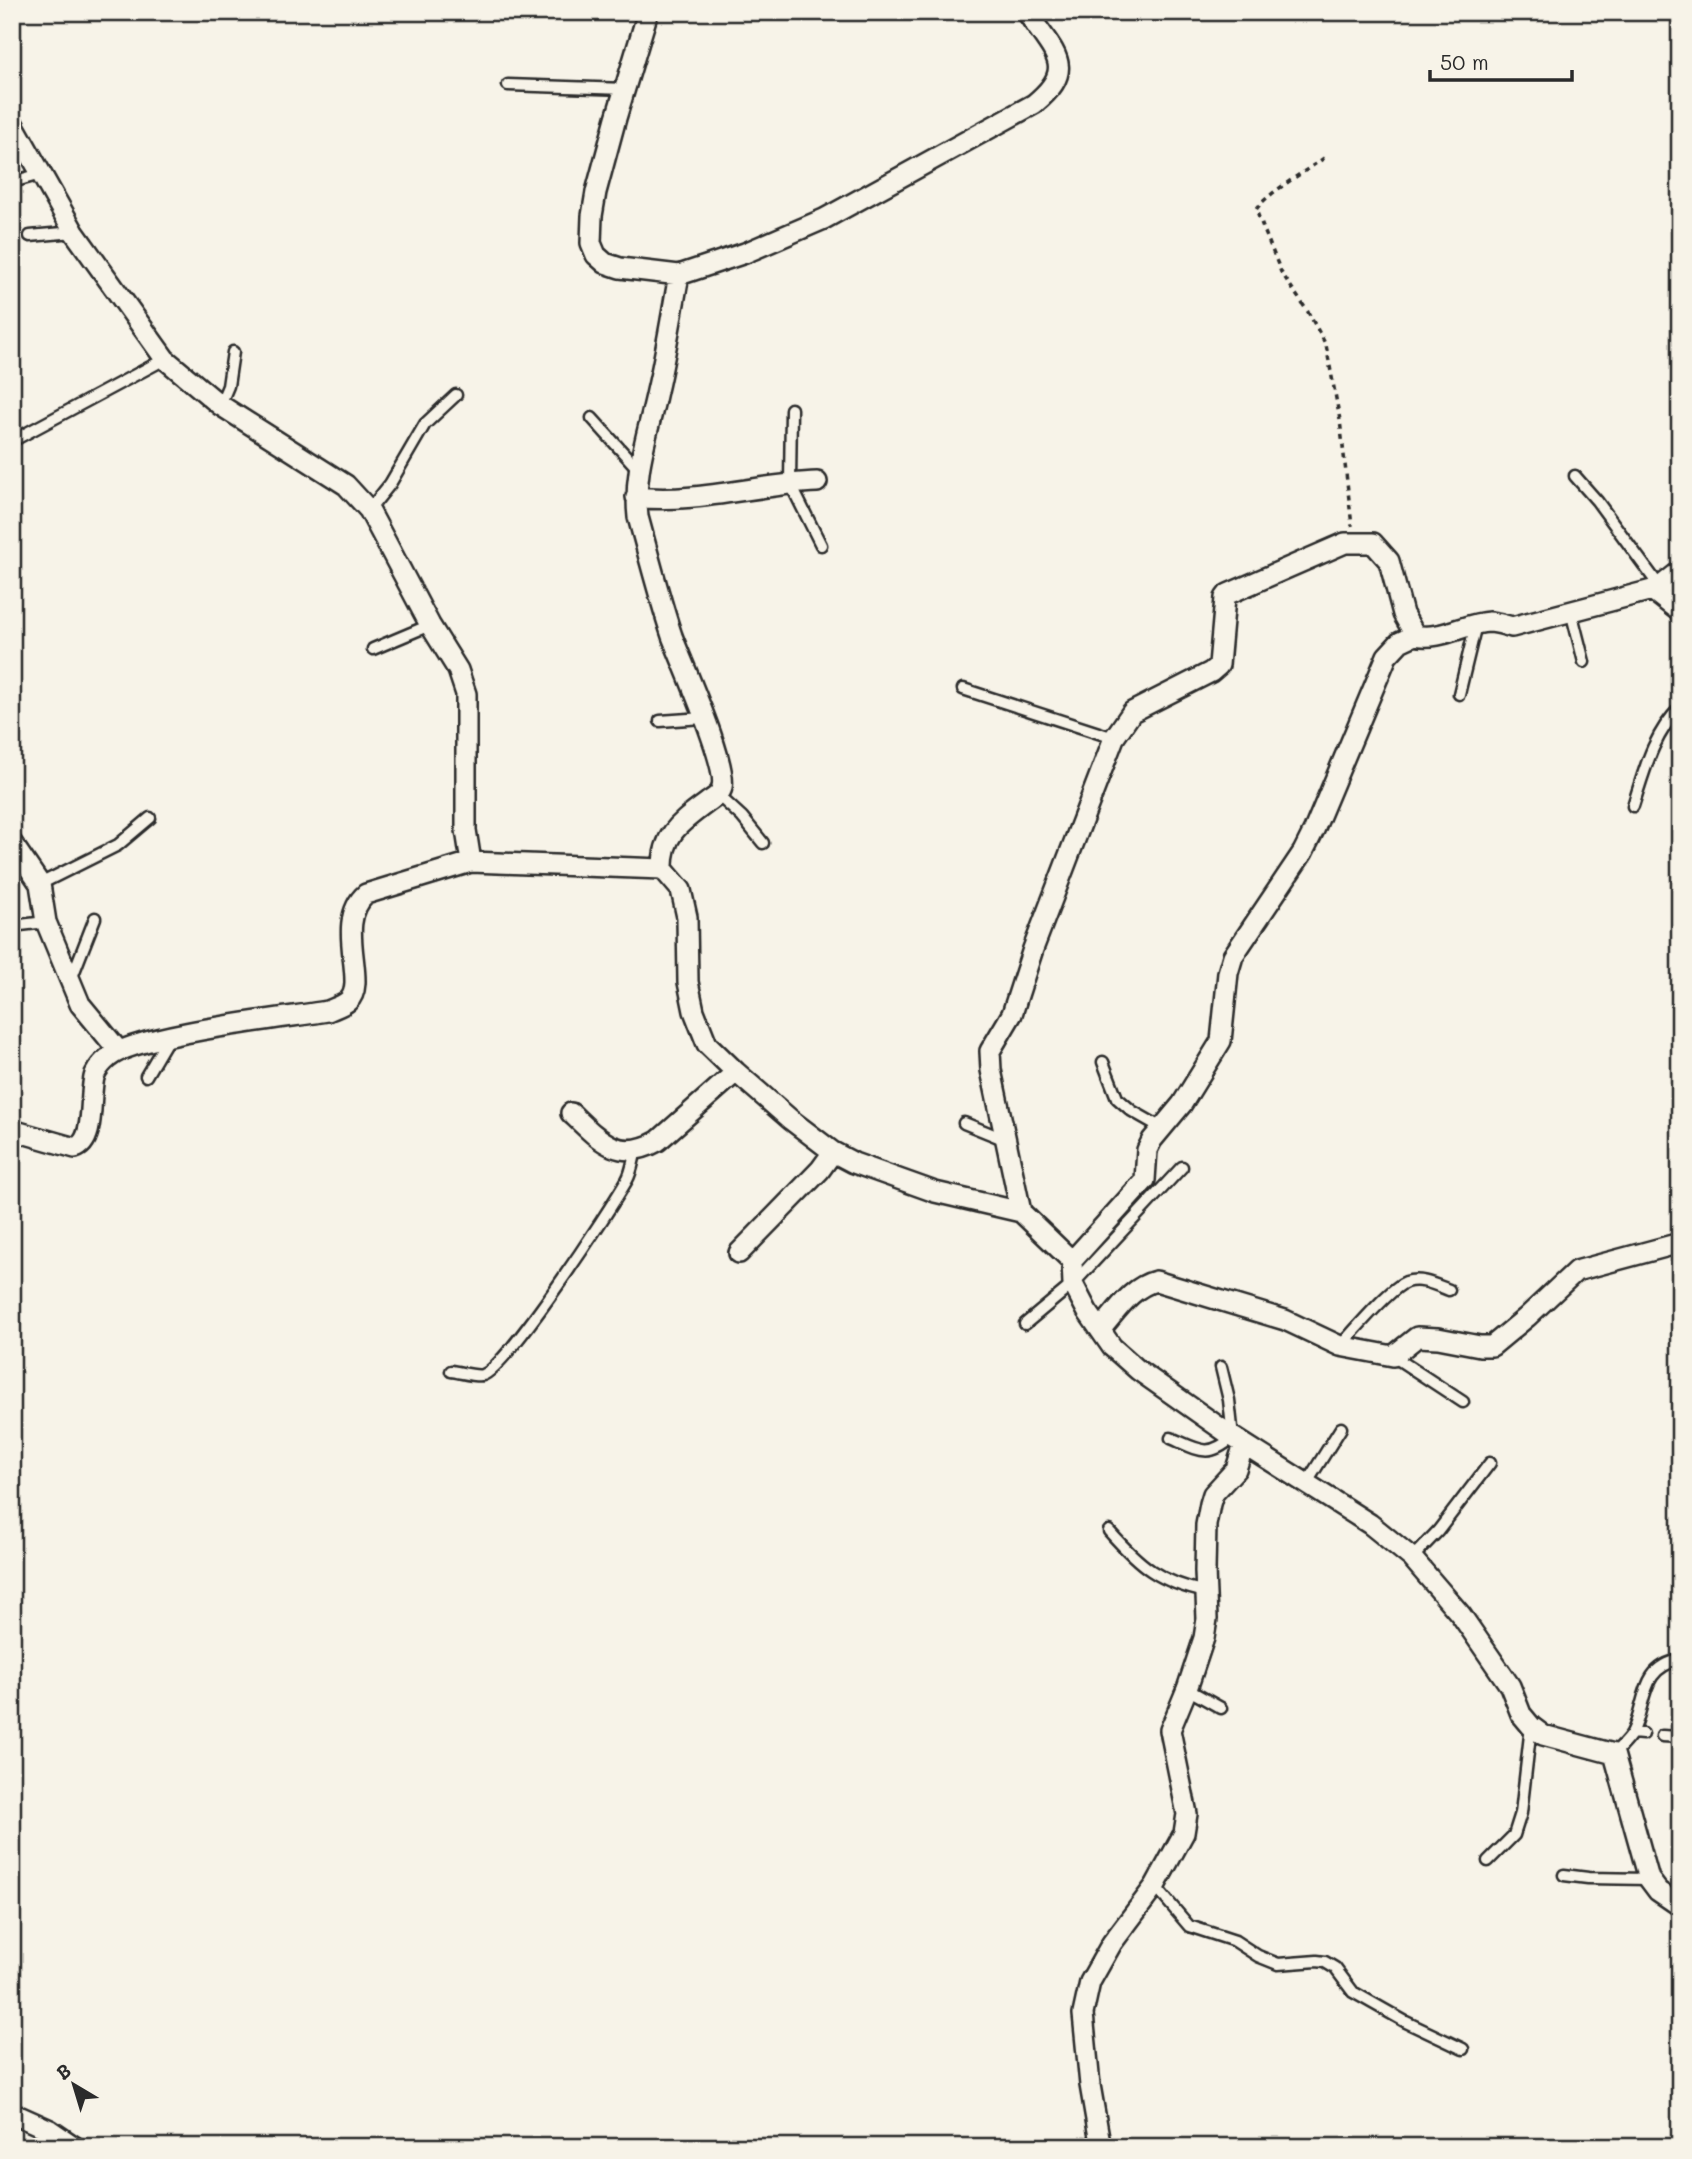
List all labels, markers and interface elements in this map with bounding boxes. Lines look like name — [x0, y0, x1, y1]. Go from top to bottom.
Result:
scale bar — [1430, 38, 1571, 82]
text: 50 m — [1440, 48, 1489, 75]
north arrow — [38, 2050, 108, 2120]
text: B — [50, 2057, 76, 2085]

